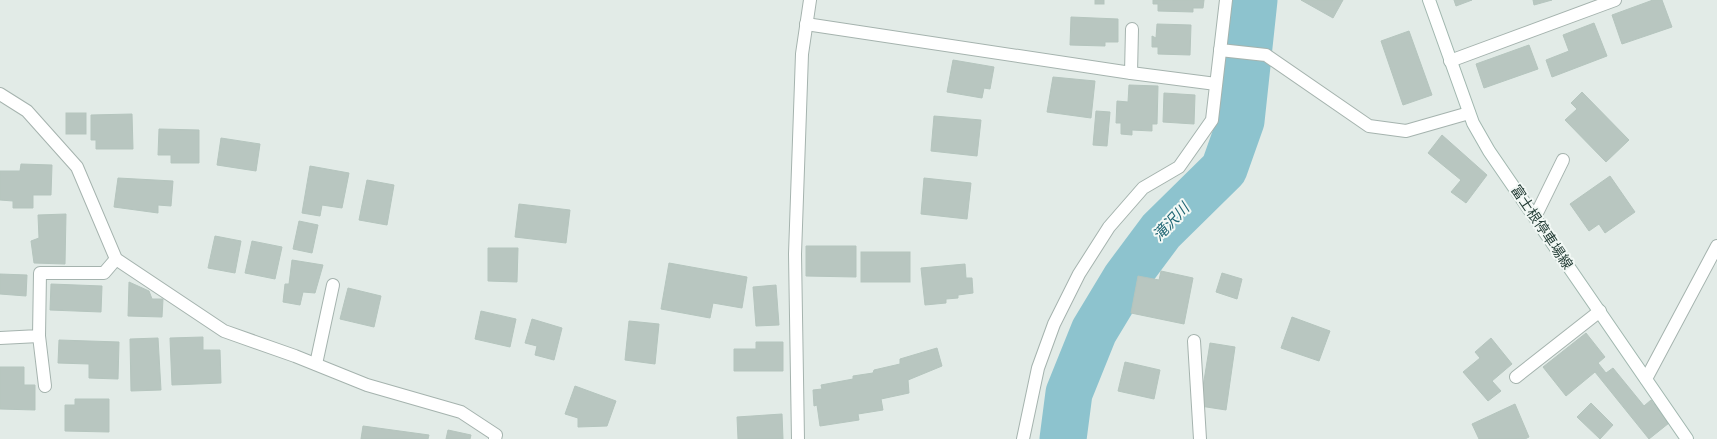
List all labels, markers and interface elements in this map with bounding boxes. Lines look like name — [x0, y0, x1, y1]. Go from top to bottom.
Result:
street label: 富士根停車場線 — [1508, 182, 1576, 272]
water label: 滝沢川 — [1149, 198, 1194, 245]

